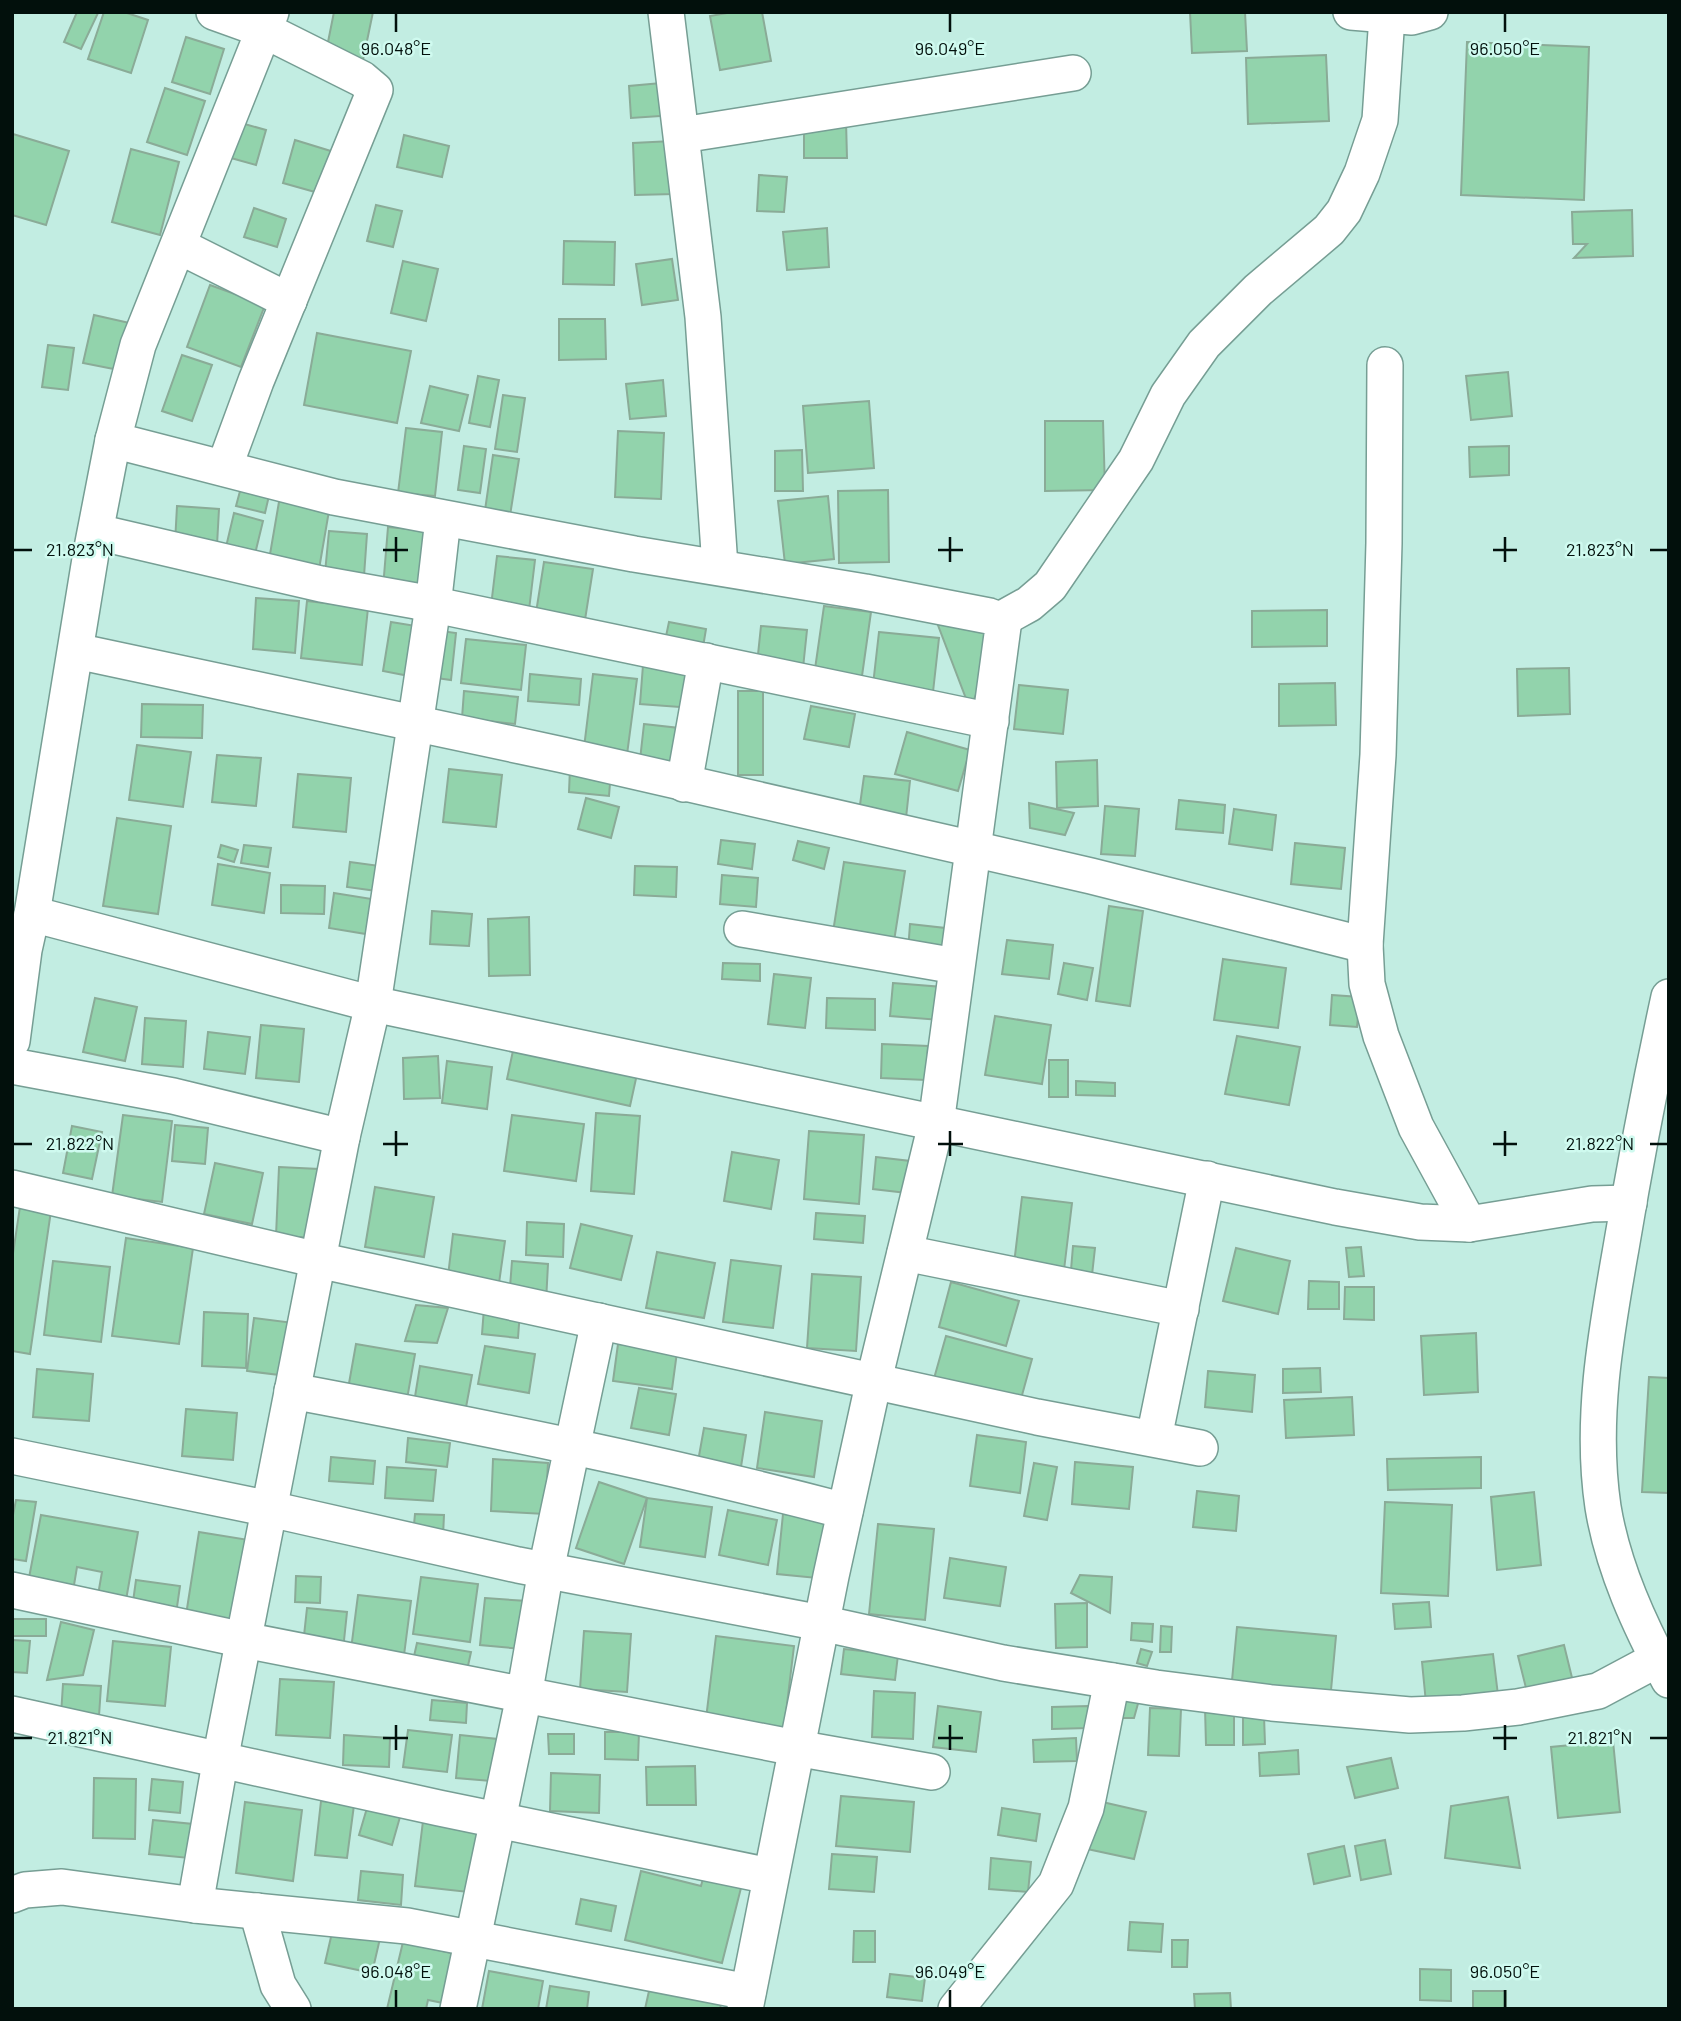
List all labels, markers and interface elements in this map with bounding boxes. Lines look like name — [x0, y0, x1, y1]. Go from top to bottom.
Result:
text: 96.048°E — [361, 37, 431, 59]
text: 96.049°E — [915, 37, 985, 59]
text: 96.050°E — [1470, 37, 1540, 59]
text: 21.823°N — [46, 538, 114, 560]
text: 21.823°N — [1566, 538, 1634, 560]
text: 21.822°N — [46, 1132, 114, 1154]
text: 21.822°N — [1566, 1132, 1634, 1154]
text: 21.821°N — [48, 1726, 112, 1748]
text: 21.821°N — [1568, 1726, 1632, 1748]
text: 96.048°E — [361, 1960, 431, 1982]
text: 96.049°E — [915, 1960, 985, 1982]
text: 96.050°E — [1470, 1960, 1540, 1982]

